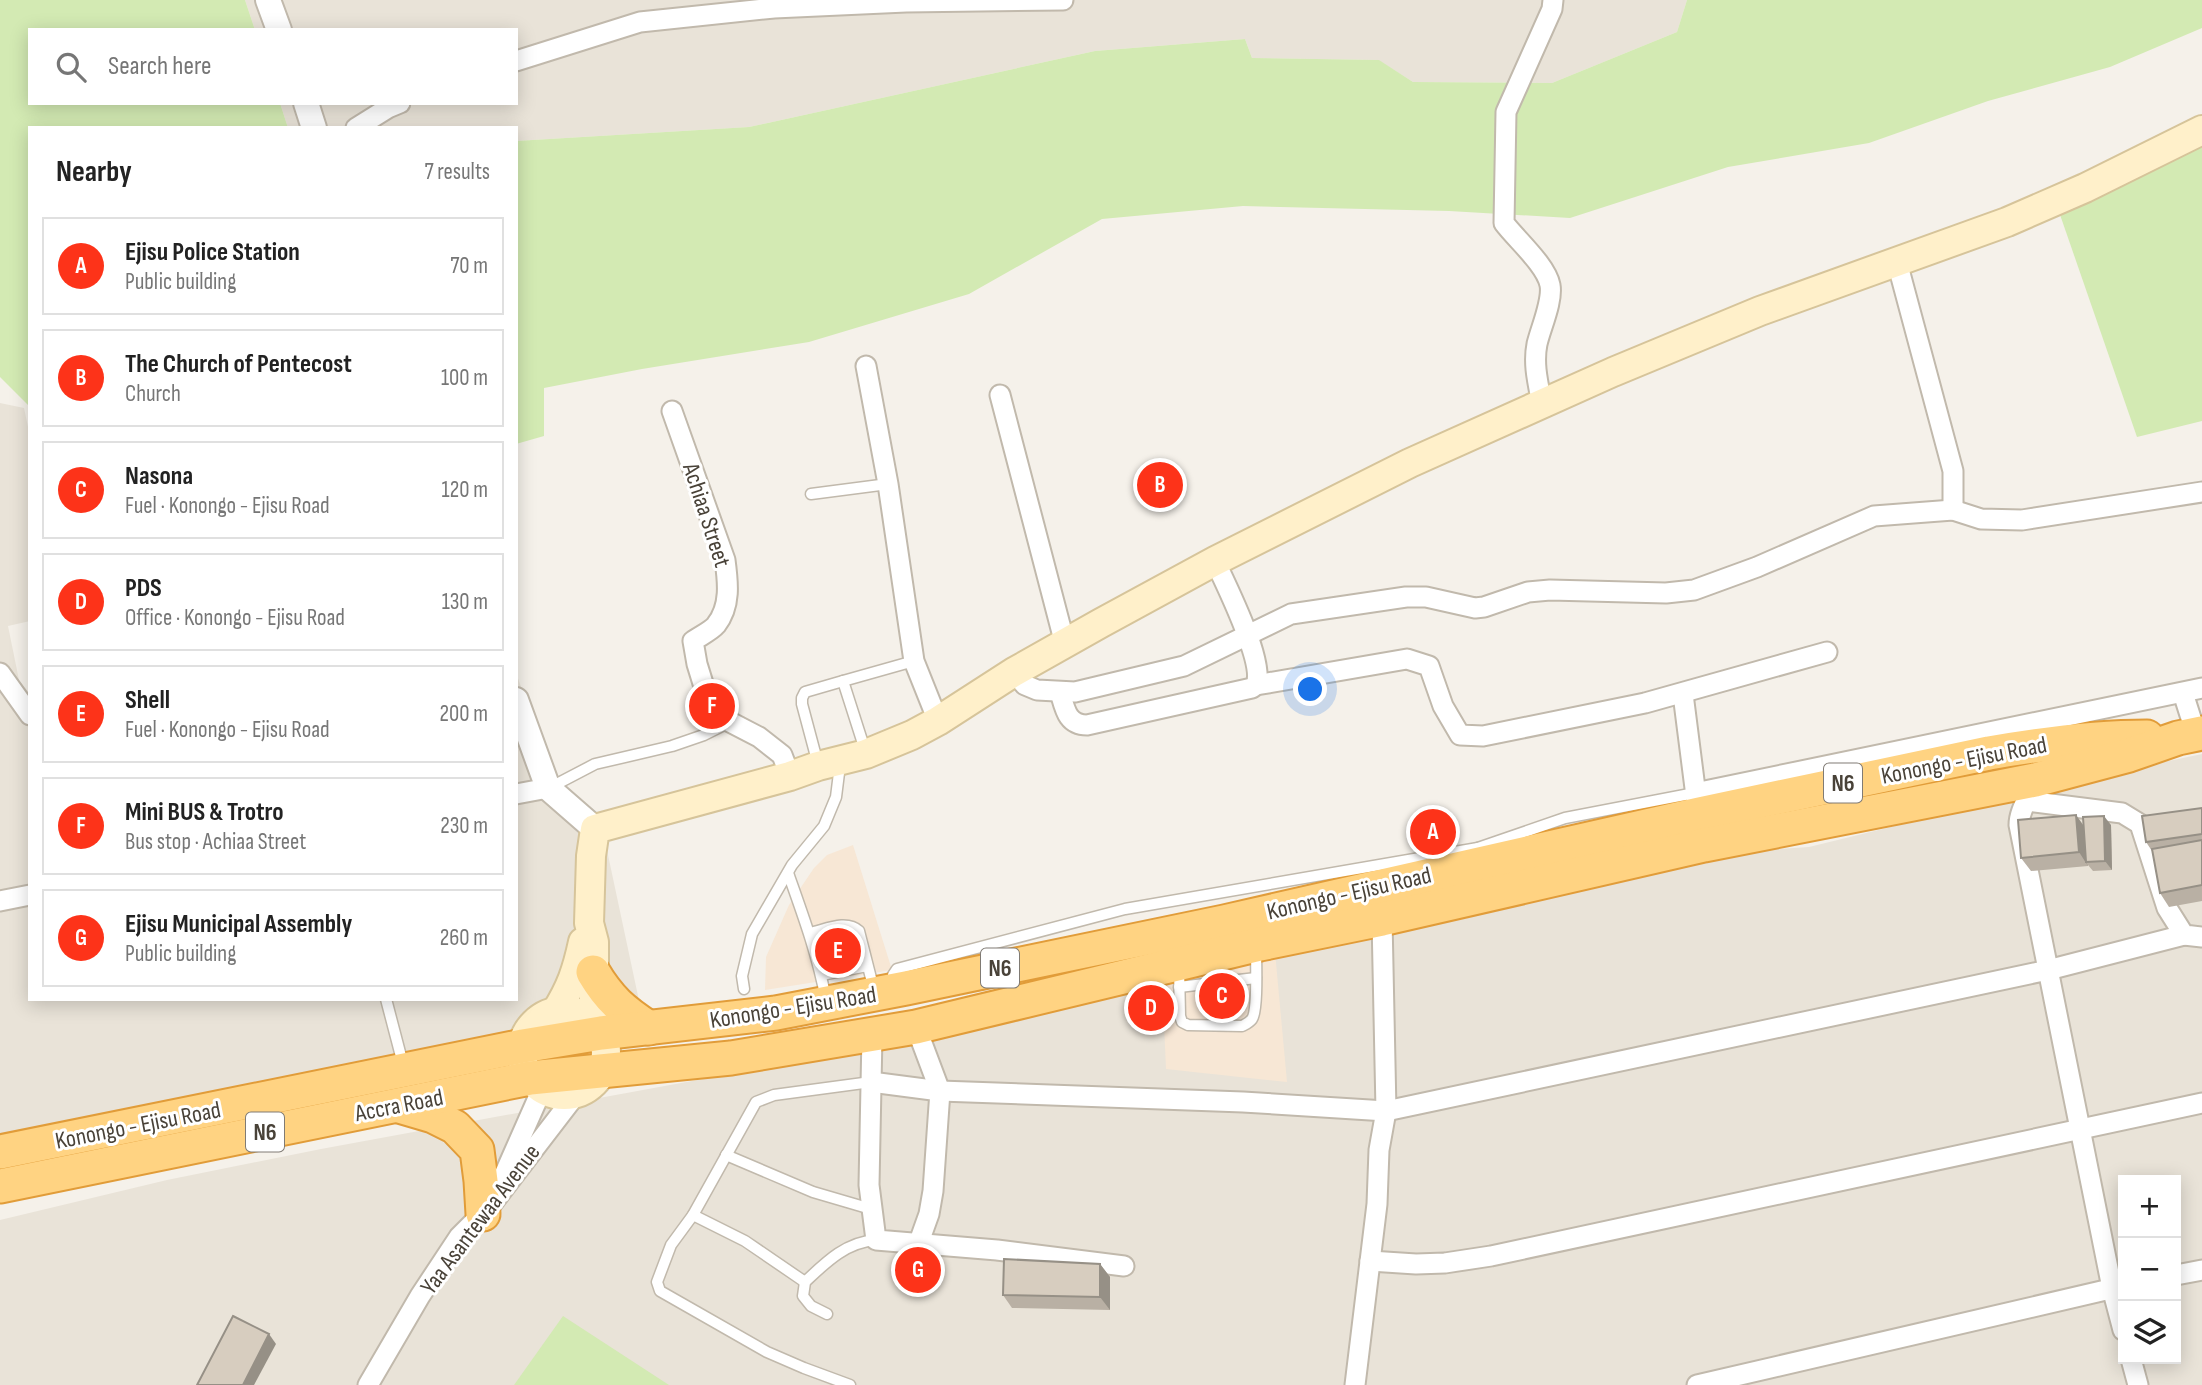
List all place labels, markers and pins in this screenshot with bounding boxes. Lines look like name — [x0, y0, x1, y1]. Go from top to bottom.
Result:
pin: B — [1137, 459, 1183, 511]
pin: F — [689, 680, 735, 732]
pin: A — [1410, 806, 1456, 858]
pin: E — [815, 925, 861, 977]
pin: C — [1199, 970, 1245, 1022]
pin: D — [1128, 982, 1174, 1034]
pin: G — [895, 1244, 941, 1296]

